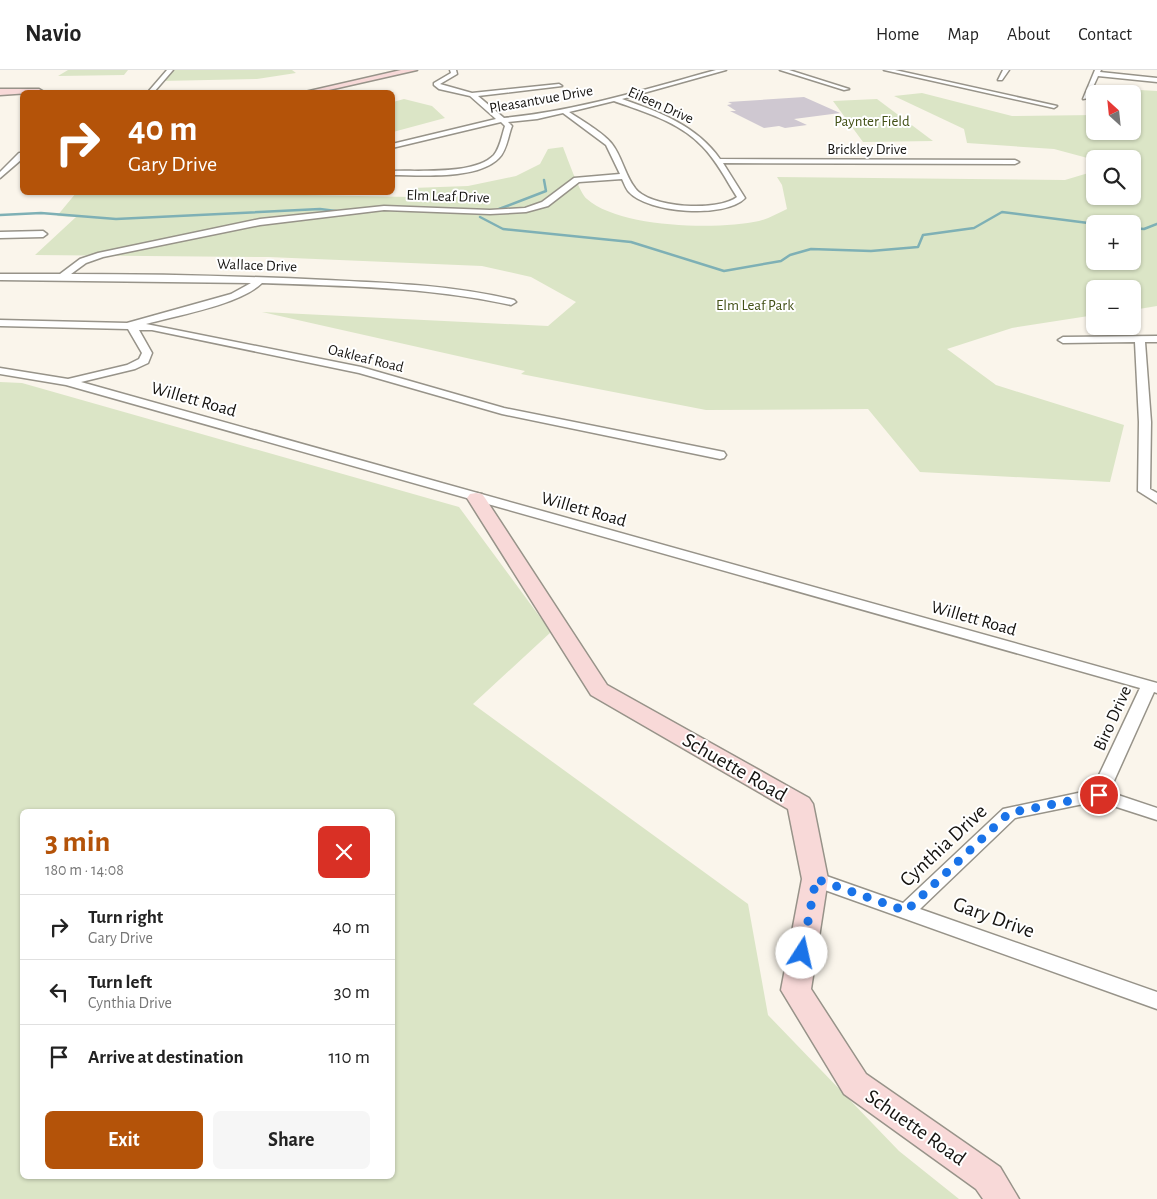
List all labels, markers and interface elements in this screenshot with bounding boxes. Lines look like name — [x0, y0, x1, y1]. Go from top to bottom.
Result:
text: Navio — [25, 22, 81, 46]
text: Home — [876, 26, 919, 44]
text: Map — [947, 26, 979, 44]
text: About — [1007, 26, 1050, 44]
text: Contact — [1078, 26, 1132, 44]
street label: Pleasantvue Drive — [488, 83, 594, 116]
street label: Eileen Drive — [626, 84, 696, 127]
north arrow — [1086, 85, 1141, 140]
map controls — [1086, 85, 1141, 335]
icon: right — [45, 110, 110, 175]
text: 40 m — [128, 112, 197, 147]
park label: Paynter Field — [834, 114, 910, 129]
street label: Brickley Drive — [827, 142, 907, 157]
button: search — [1086, 150, 1141, 205]
text: Gary Drive — [128, 153, 217, 175]
street label: Elm Leaf Drive — [406, 188, 490, 205]
button: + — [1086, 215, 1141, 270]
street label: Wallace Drive — [217, 257, 297, 274]
button: − — [1086, 280, 1141, 335]
park label: Elm Leaf Park — [716, 298, 794, 313]
street label: Oakleaf Road — [326, 342, 406, 375]
street label: Willett Road — [149, 379, 238, 421]
street label: Willett Road — [539, 489, 628, 531]
street label: Willett Road — [929, 598, 1018, 640]
street label: Biro Drive — [1091, 683, 1135, 754]
street label: Schuette Road — [679, 729, 791, 806]
pin — [1078, 774, 1120, 816]
icon: arrive — [1085, 781, 1113, 809]
street label: Cynthia Drive — [896, 800, 991, 891]
button: close — [318, 826, 370, 878]
text: 3 min — [45, 827, 110, 857]
text: 180 m · 14:08 — [45, 862, 124, 878]
street label: Gary Drive — [950, 893, 1037, 942]
text: Turn right — [88, 908, 163, 927]
icon: right — [45, 913, 73, 941]
text: 40 m — [332, 918, 370, 937]
position arrow — [775, 926, 827, 978]
text: Gary Drive — [88, 930, 153, 946]
text: Turn left — [88, 973, 152, 992]
icon: left — [45, 978, 73, 1006]
text: 30 m — [334, 983, 370, 1002]
text: Cynthia Drive — [88, 995, 172, 1011]
icon: arrive — [45, 1043, 73, 1071]
text: Arrive at destination — [88, 1048, 244, 1067]
text: 110 m — [329, 1048, 370, 1067]
street label: Schuette Road — [862, 1085, 970, 1170]
button: Exit — [45, 1111, 203, 1169]
button: Share — [213, 1111, 370, 1169]

